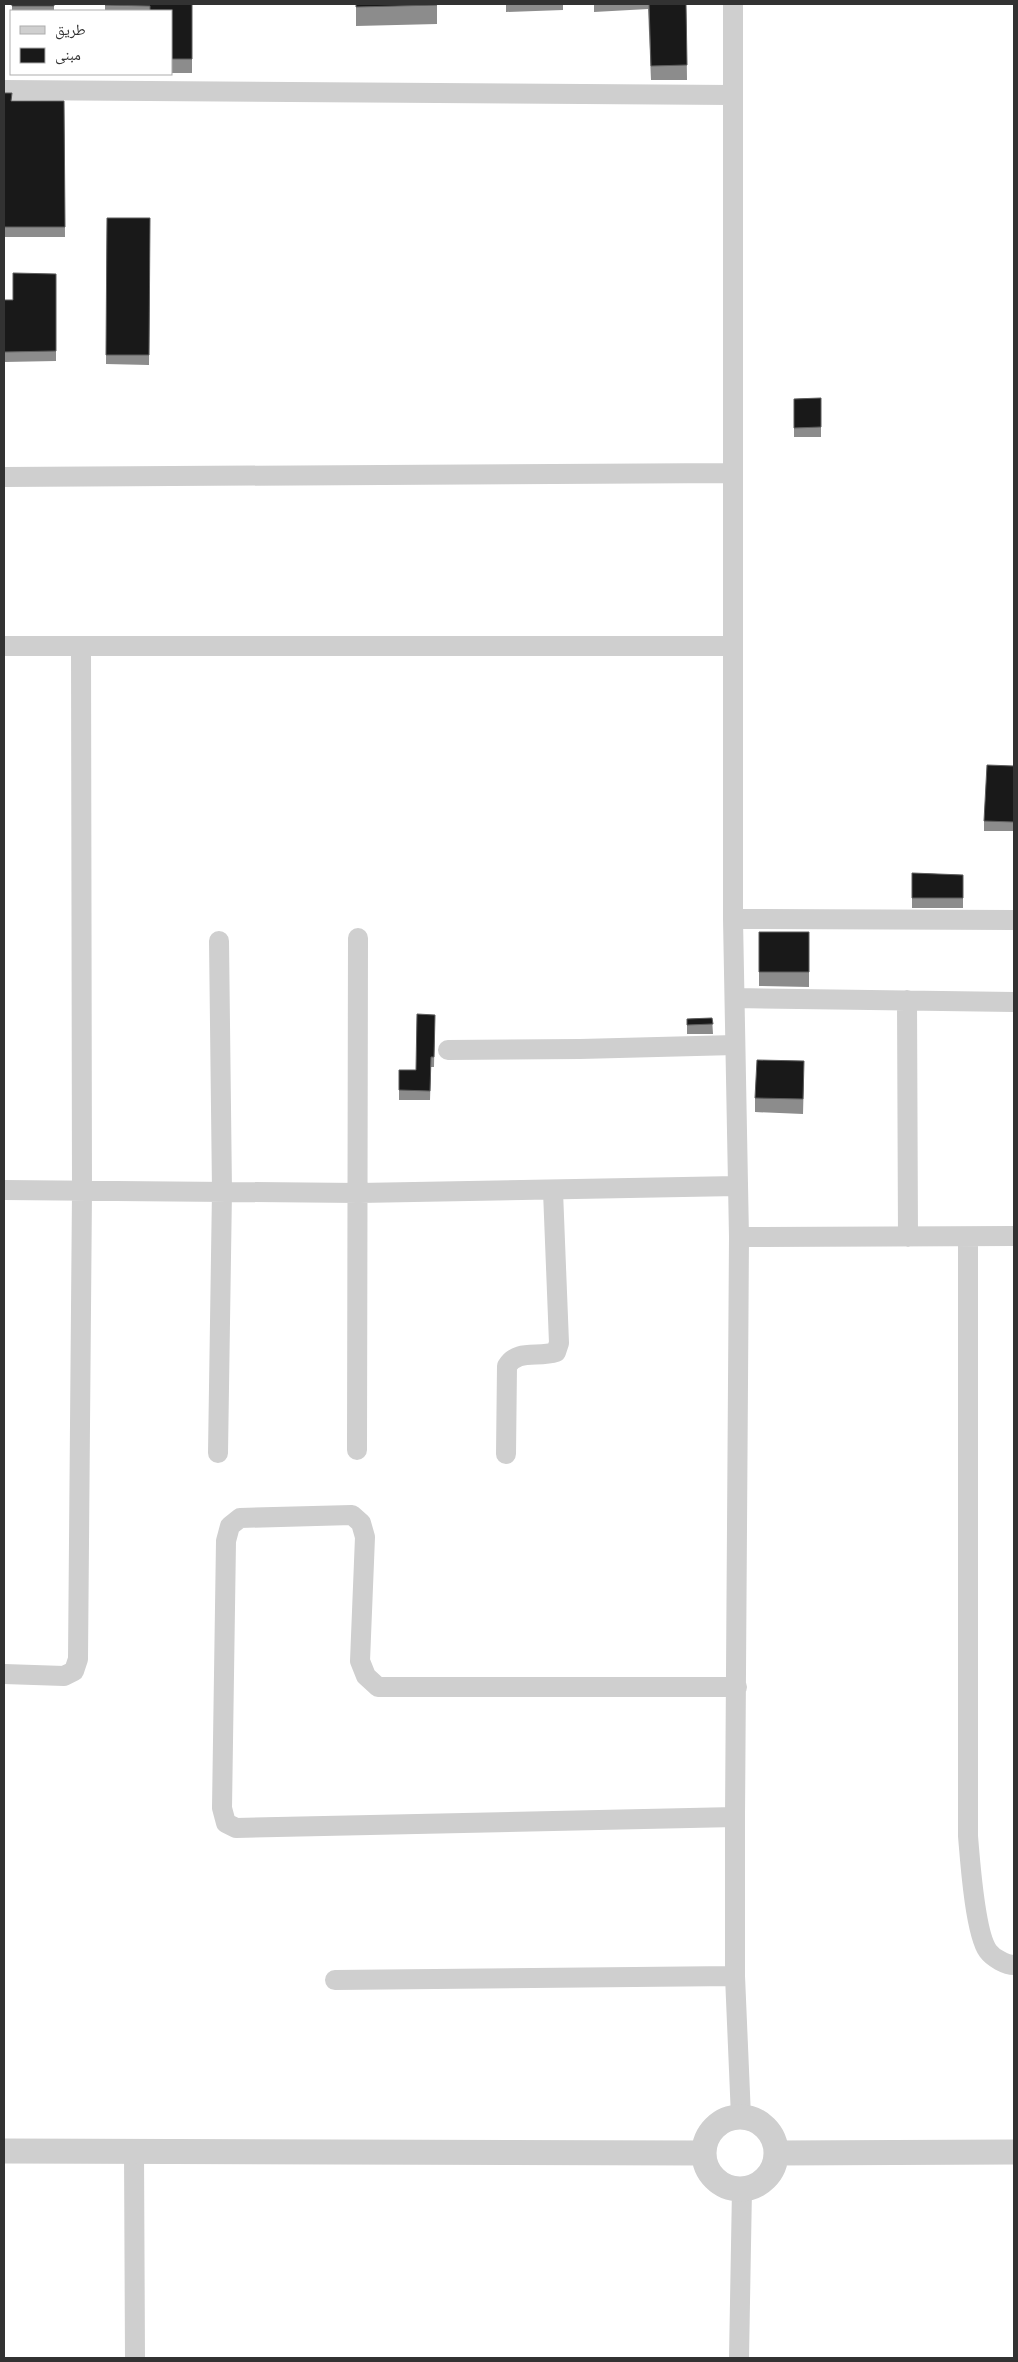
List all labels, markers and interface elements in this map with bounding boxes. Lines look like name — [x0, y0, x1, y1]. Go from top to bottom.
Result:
legend — [10, 10, 172, 75]
text: طريق — [55, 23, 86, 40]
text: مبنى — [55, 48, 81, 65]

